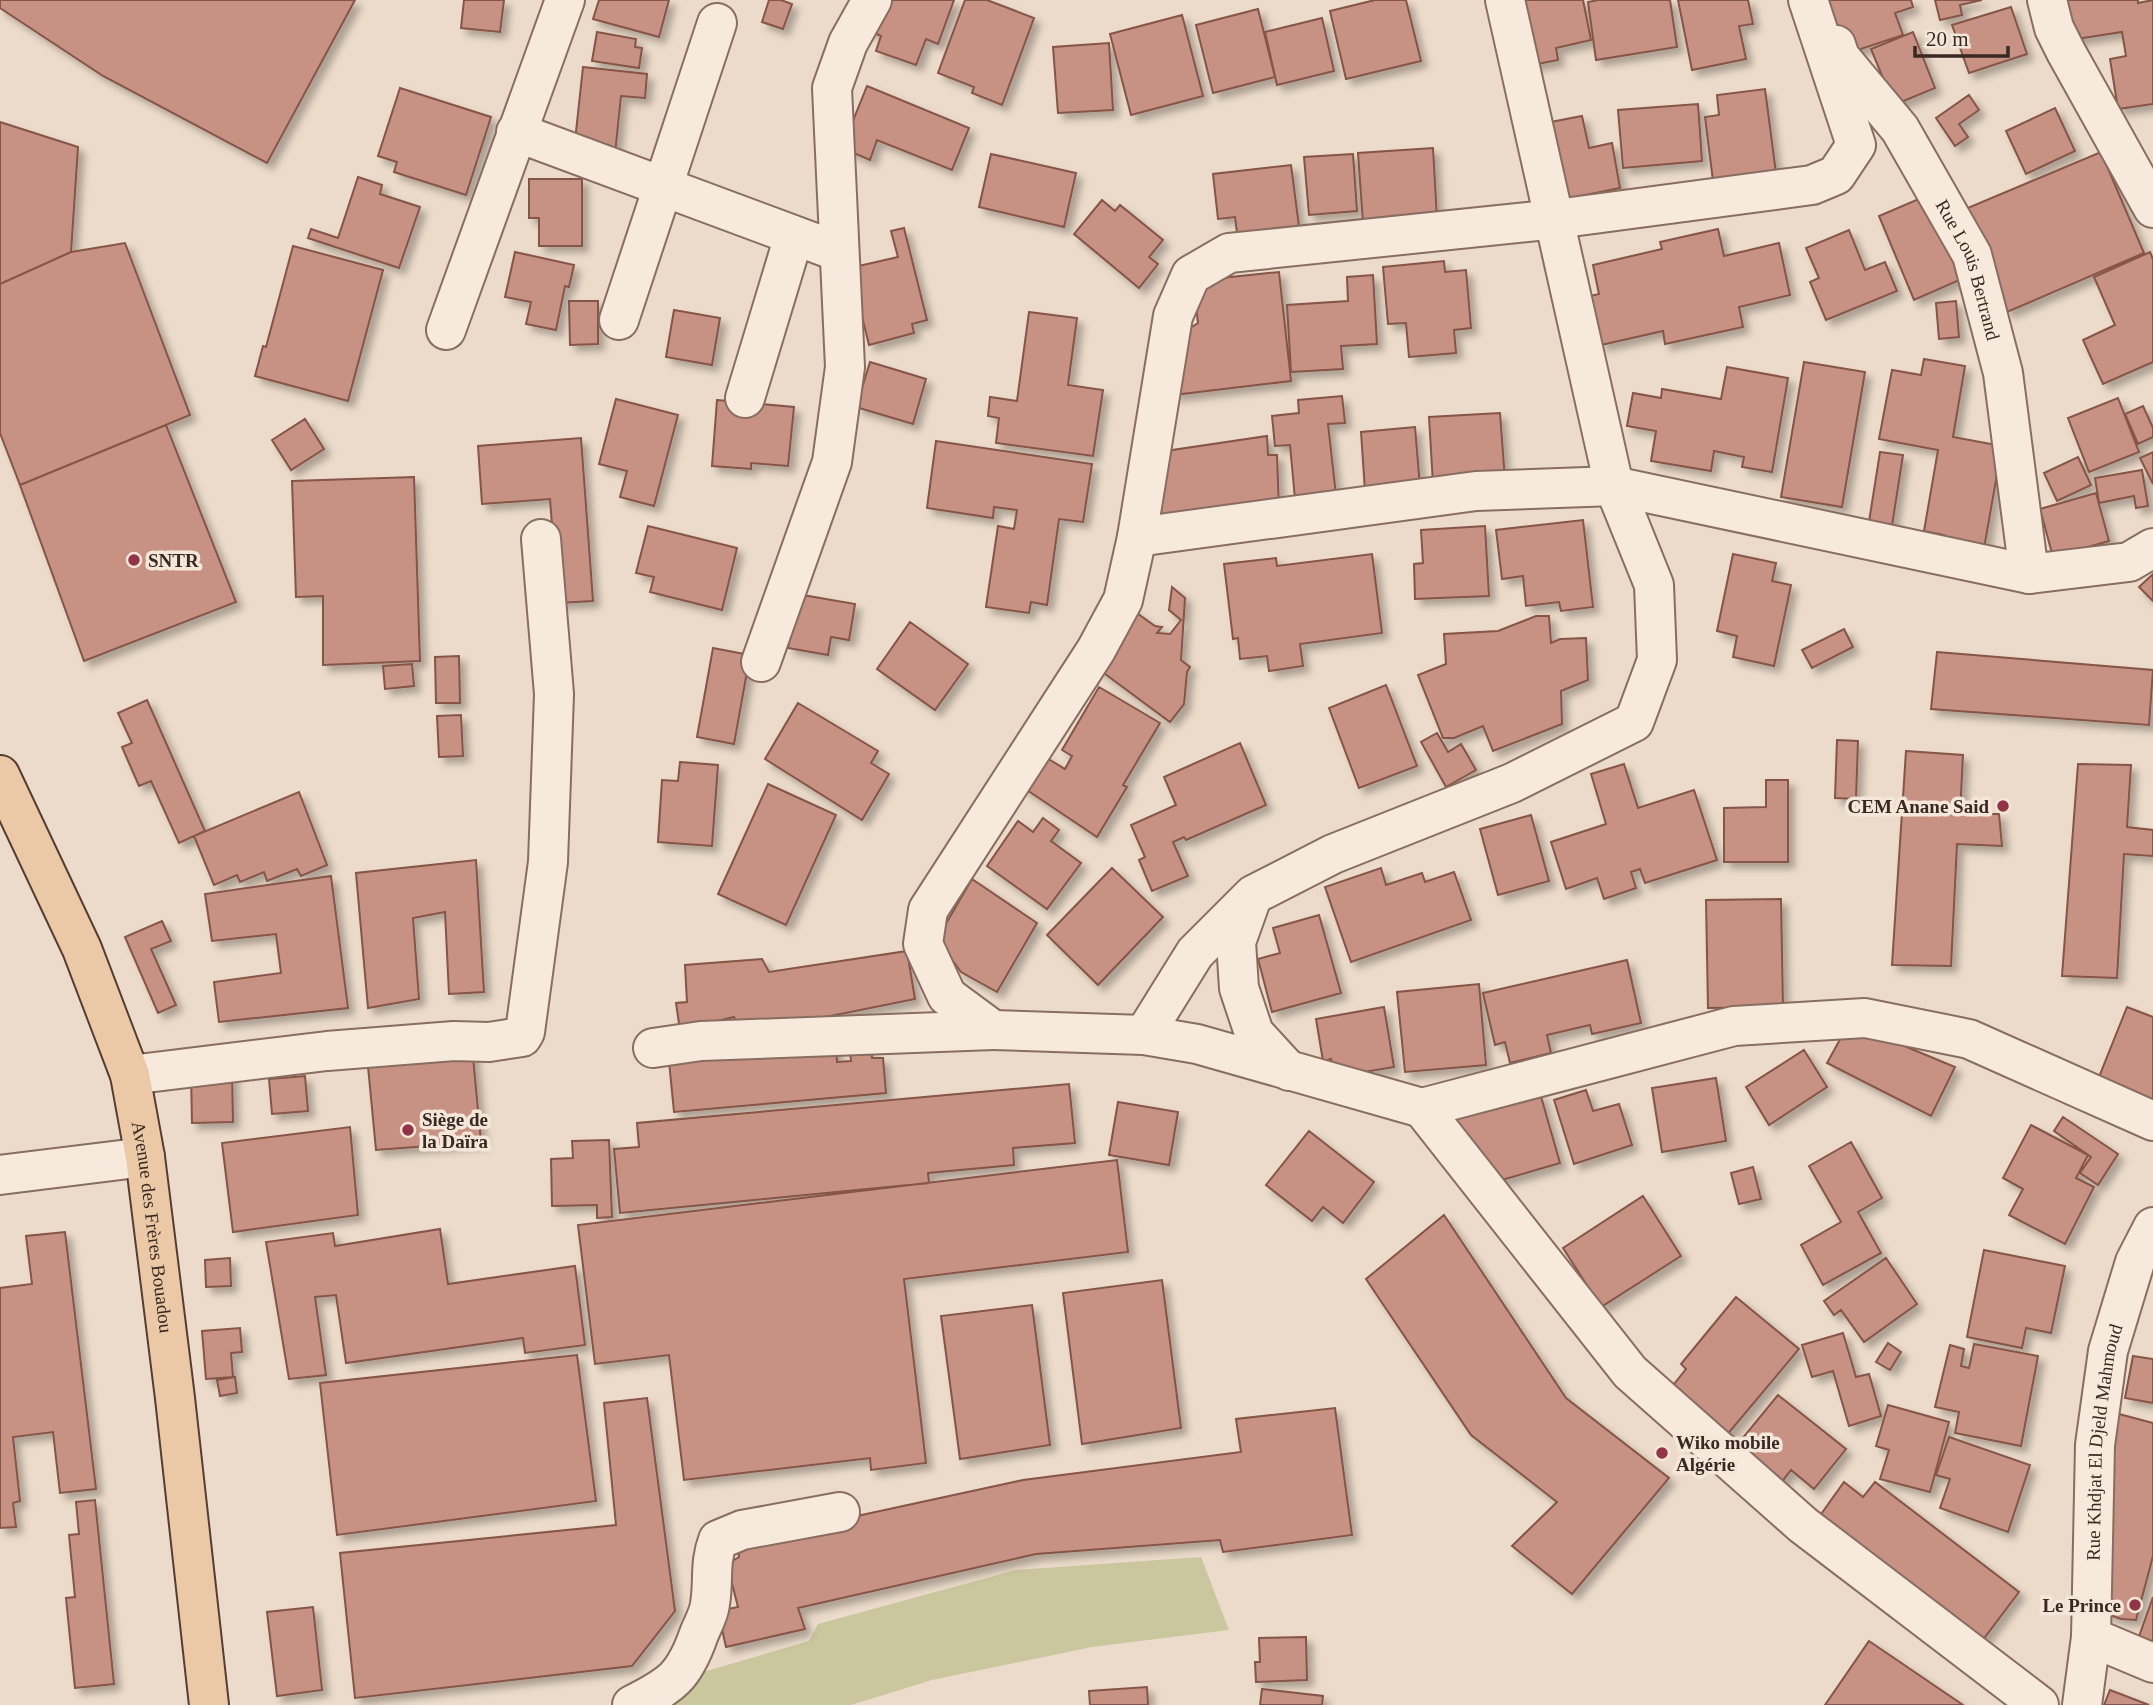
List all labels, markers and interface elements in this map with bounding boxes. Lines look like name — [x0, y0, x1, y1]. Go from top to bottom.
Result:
scale bar — [1915, 14, 2008, 58]
text: 20 m — [1926, 27, 1969, 51]
street label: Rue Louis Bertrand — [1931, 196, 2004, 343]
place label: SNTR — [148, 550, 199, 571]
marker: SNTR — [126, 552, 142, 568]
place label: CEM Anane Said — [1848, 796, 1989, 817]
marker: CEM Anane Said — [1995, 798, 2011, 814]
place label: Siège de la Daïra — [422, 1109, 488, 1152]
street label: Avenue des Frères Bouadou — [128, 1120, 177, 1335]
marker: Siège de la Daïra — [400, 1122, 416, 1138]
street label: Rue Khdjat El Djeld Mahmoud — [2083, 1321, 2127, 1561]
place label: Wiko mobile Algérie — [1676, 1432, 1780, 1475]
marker: Wiko mobile Algérie — [1654, 1445, 1670, 1461]
place label: Le Prince — [2042, 1595, 2121, 1616]
marker: Le Prince — [2127, 1597, 2143, 1613]

